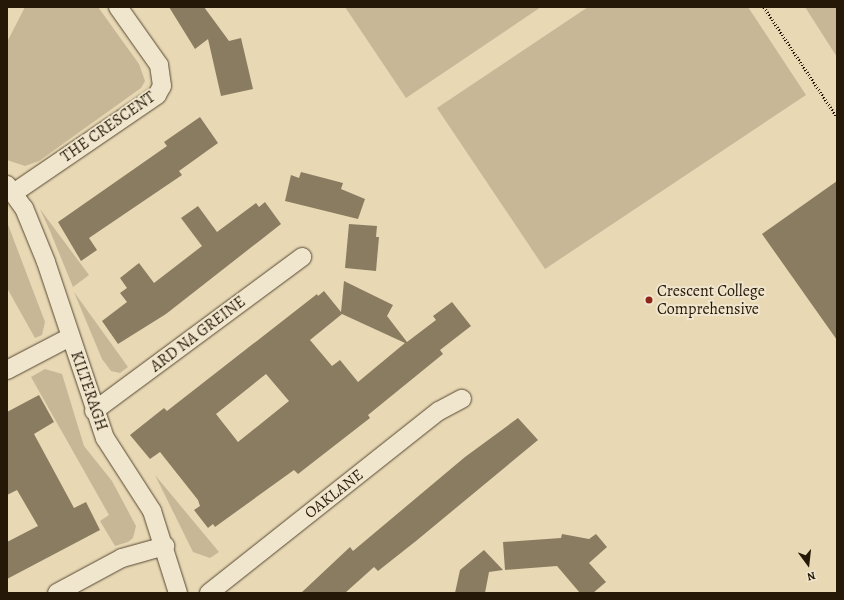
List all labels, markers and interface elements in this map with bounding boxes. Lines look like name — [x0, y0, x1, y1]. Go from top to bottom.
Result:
street label: THE CRESCENT — [57, 87, 159, 167]
place label: Crescent College Comprehensive — [657, 281, 765, 319]
street label: ARD NA GREINE — [147, 292, 249, 376]
marker: Crescent College Comprehensive — [644, 295, 654, 305]
street label: KILTERAGH — [66, 349, 112, 433]
street label: OAKLANE — [301, 465, 367, 523]
north arrow — [788, 544, 828, 584]
text: N — [805, 568, 817, 584]

